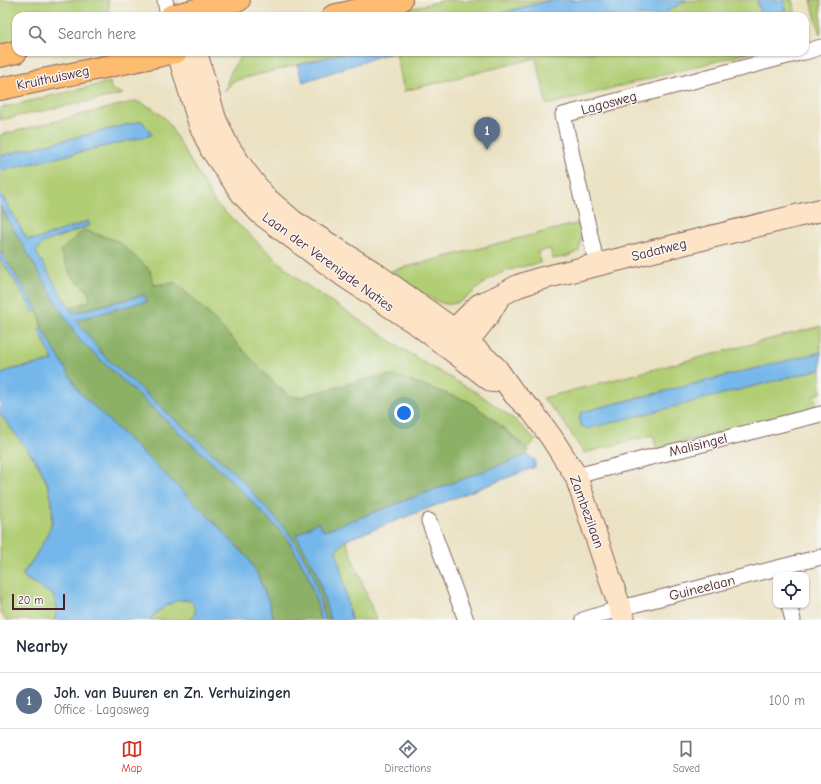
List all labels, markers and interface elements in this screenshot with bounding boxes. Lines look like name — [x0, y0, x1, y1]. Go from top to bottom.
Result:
search box — [12, 12, 809, 56]
icon: search — [26, 23, 48, 45]
text: Search here — [58, 25, 136, 43]
street label: Kruithuisweg — [15, 62, 91, 94]
street label: Lagosweg — [579, 87, 639, 119]
pin: 1 — [474, 117, 500, 150]
street label: Laan der Verenigde Naties — [259, 209, 397, 315]
street label: Sadatweg — [630, 235, 688, 265]
your location — [394, 403, 414, 423]
street label: Malisingel — [667, 430, 729, 460]
street label: Zambezilaan — [566, 473, 608, 551]
street label: Guineelaan — [667, 572, 737, 604]
map controls — [773, 572, 809, 608]
button: locate — [773, 572, 809, 608]
scale bar — [12, 592, 65, 611]
text: 20 m — [18, 594, 43, 607]
text: Nearby — [16, 637, 67, 656]
text: Joh. van Buuren en Zn. Verhuizingen — [54, 684, 291, 702]
text: 1 — [26, 693, 32, 708]
text: 100 m — [769, 693, 805, 708]
text: Office · Lagosweg — [54, 702, 149, 717]
tab: Map — [121, 738, 143, 775]
tab: Directions — [385, 738, 431, 775]
tab: Saved — [673, 738, 700, 775]

